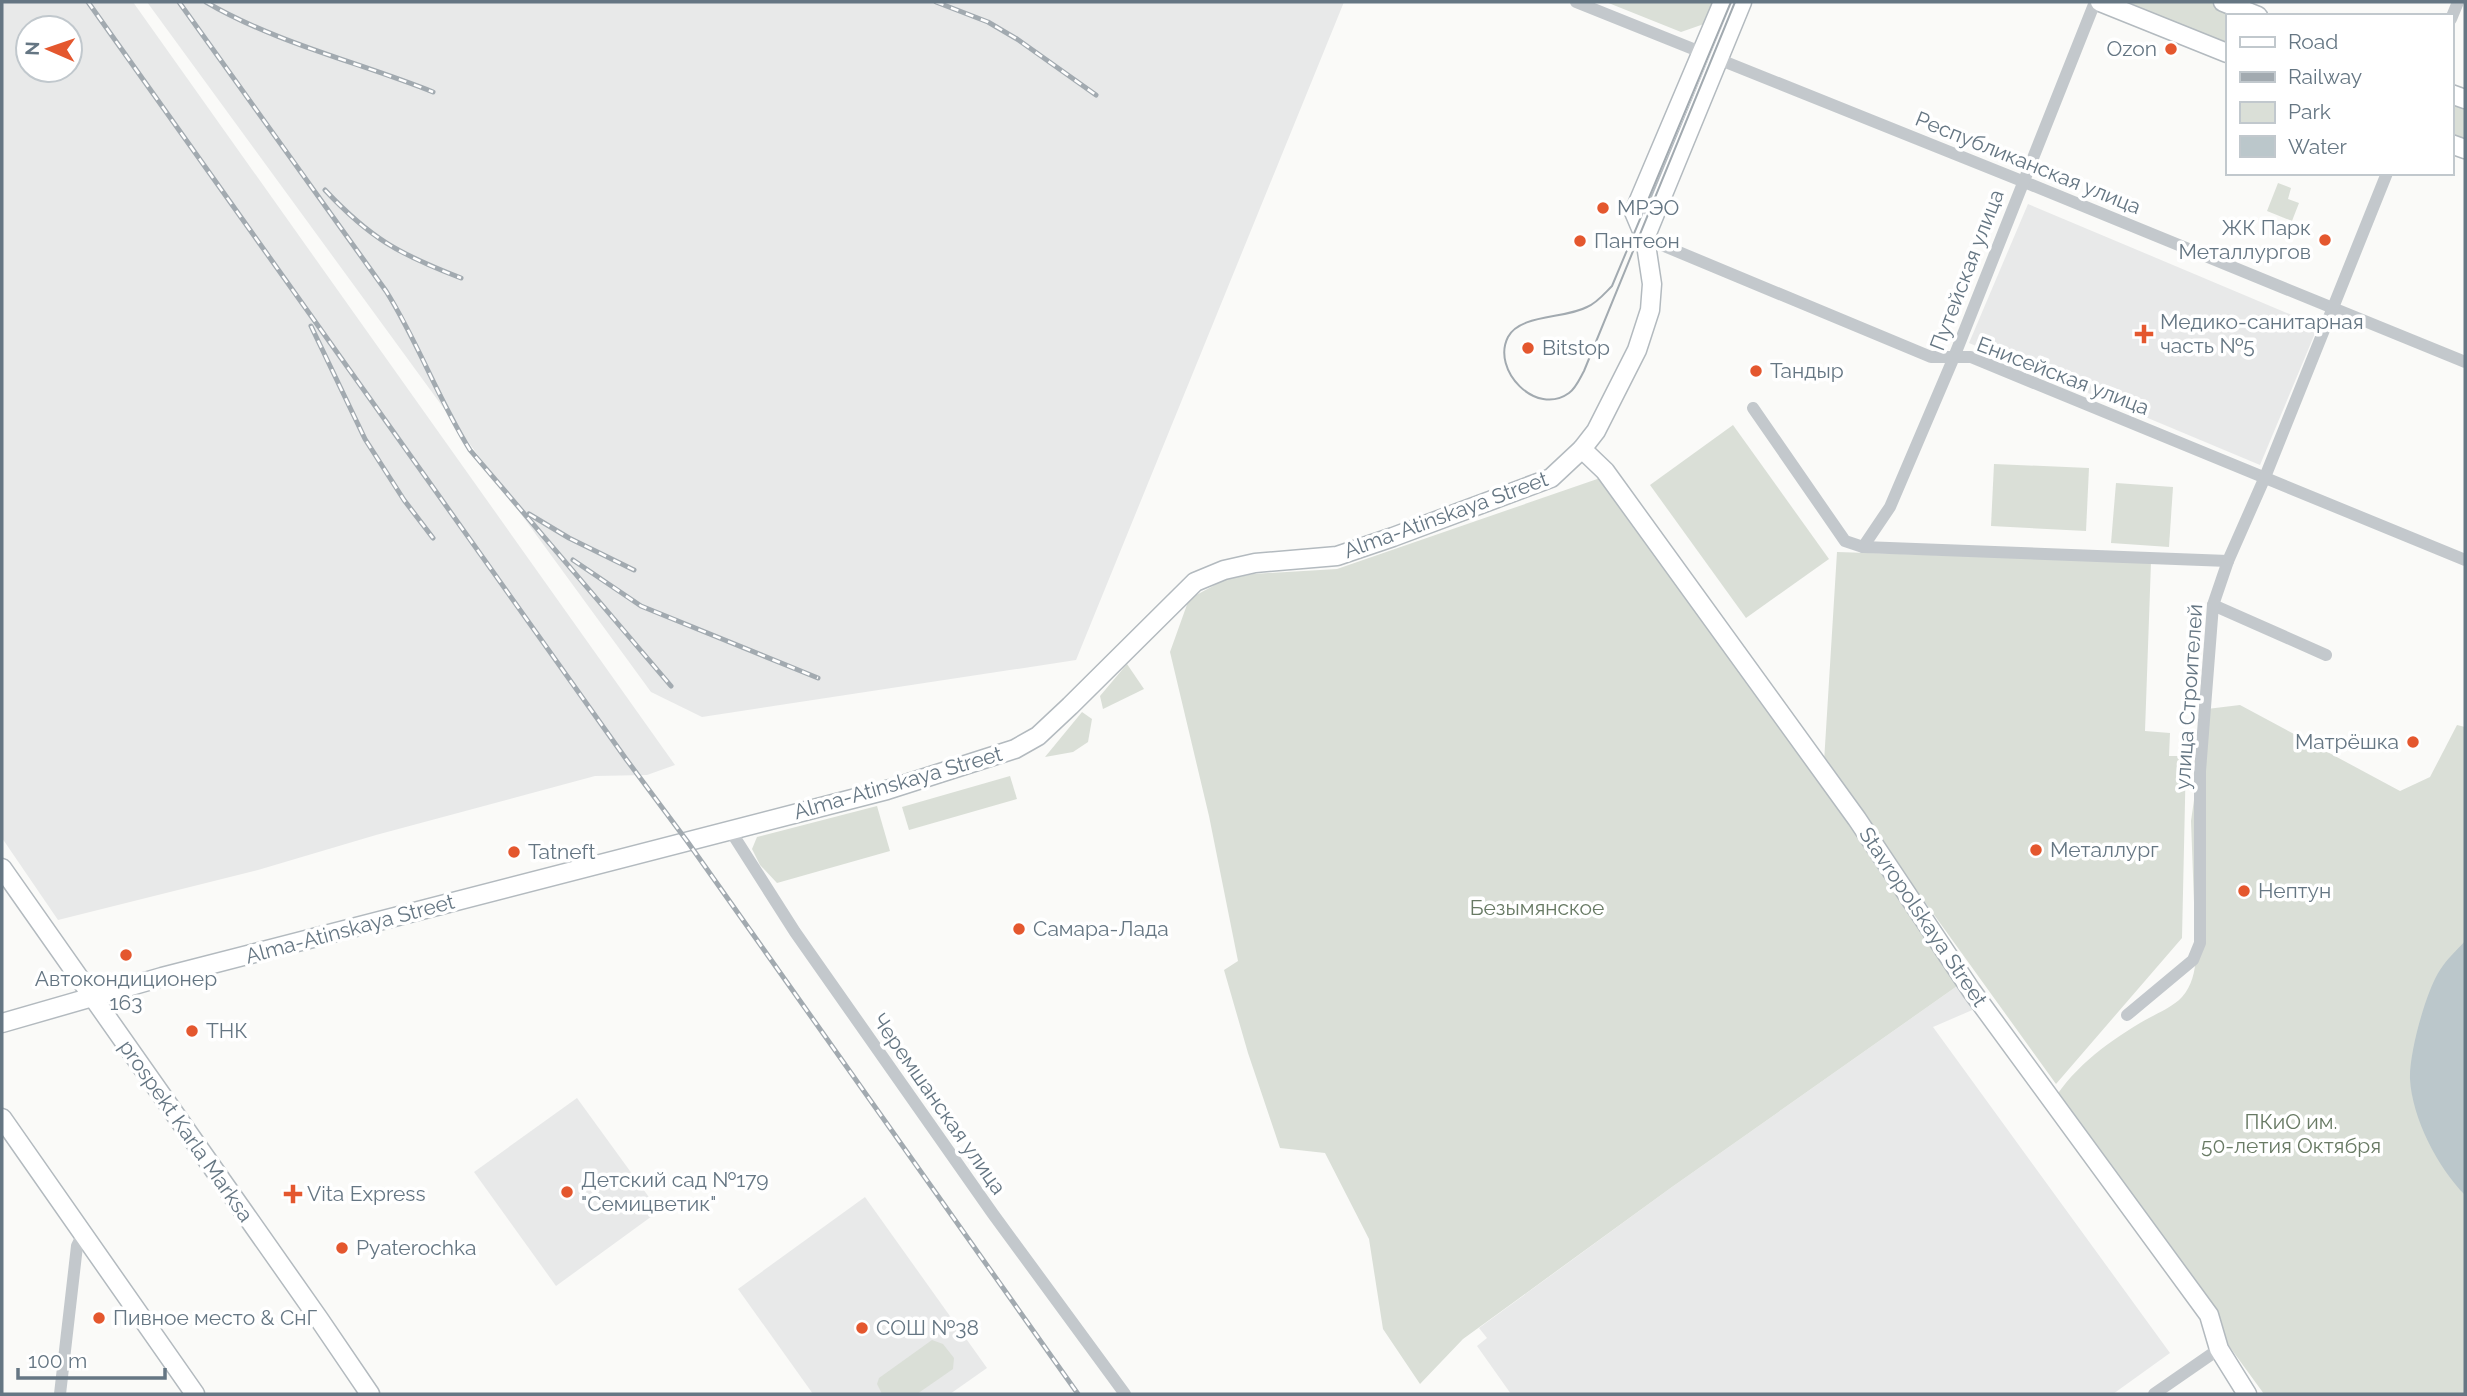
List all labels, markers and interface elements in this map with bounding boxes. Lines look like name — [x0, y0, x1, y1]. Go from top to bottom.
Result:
north arrow — [14, 14, 84, 84]
legend — [2226, 14, 2453, 175]
text: Road — [2288, 29, 2338, 54]
place label: Ozon — [2106, 36, 2157, 61]
text: N — [21, 41, 43, 56]
marker: Ozon — [2163, 41, 2179, 57]
text: Railway — [2288, 64, 2362, 89]
text: Park — [2288, 99, 2331, 124]
street label: Республиканская улица — [1912, 106, 2145, 219]
text: Water — [2288, 134, 2347, 159]
street label: Путейская улица — [1924, 186, 2009, 354]
place label: МРЭО — [1617, 195, 1679, 220]
marker: МРЭО — [1595, 200, 1611, 216]
place label: ЖК Парк Металлургов — [2179, 215, 2311, 264]
place label: Пантеон — [1594, 228, 1680, 253]
marker: ЖК Парк Металлургов — [2317, 232, 2333, 248]
marker: Пантеон — [1572, 233, 1588, 249]
place label: Медико-санитарная часть №5 — [2160, 309, 2364, 358]
marker: Медико-санитарная часть №5 — [2134, 324, 2154, 344]
street label: Енисейская улица — [1973, 331, 2153, 420]
place label: Bitstop — [1542, 335, 1610, 360]
marker: Bitstop — [1520, 340, 1536, 356]
place label: Тандыр — [1770, 358, 1844, 383]
marker: Тандыр — [1748, 363, 1764, 379]
street label: Alma-Atinskaya Street — [1340, 466, 1551, 563]
street label: улица Строителей — [2170, 603, 2207, 791]
place label: Матрёшка — [2295, 729, 2399, 754]
marker: Матрёшка — [2405, 734, 2421, 750]
street label: Alma-Atinskaya Street — [791, 741, 1005, 824]
street label: Stavropolskaya Street — [1854, 822, 1993, 1011]
place label: Металлург — [2050, 837, 2159, 862]
place label: Tatneft — [528, 839, 595, 864]
marker: Металлург — [2028, 842, 2044, 858]
marker: Tatneft — [506, 844, 522, 860]
place label: Нептун — [2258, 878, 2331, 903]
marker: Нептун — [2236, 883, 2252, 899]
street label: Alma-Atinskaya Street — [243, 889, 457, 968]
park label: Безымянское — [1470, 895, 1604, 920]
place label: Самара-Лада — [1033, 916, 1169, 941]
marker: Самара-Лада — [1011, 921, 1027, 937]
marker: Автокондиционер 163 — [118, 947, 134, 963]
place label: Автокондиционер 163 — [35, 966, 217, 1015]
street label: Черемшанская улица — [867, 1008, 1011, 1199]
place label: ТНК — [206, 1018, 248, 1043]
marker: ТНК — [184, 1023, 200, 1039]
street label: prospekt Karla Marksa — [114, 1035, 259, 1226]
park label: ПКиО им. 50-летия Октября — [2201, 1109, 2381, 1158]
place label: Детский сад №179 "Семицветик" — [581, 1167, 769, 1216]
place label: Vita Express — [307, 1181, 426, 1206]
marker: Детский сад №179 "Семицветик" — [559, 1184, 575, 1200]
marker: Vita Express — [285, 1186, 301, 1202]
place label: Pyaterochka — [356, 1235, 477, 1260]
marker: Pyaterochka — [334, 1240, 350, 1256]
place label: Пивное место & СнГ — [113, 1305, 318, 1330]
marker: Пивное место & СнГ — [91, 1310, 107, 1326]
place label: СОШ №38 — [876, 1315, 979, 1340]
marker: СОШ №38 — [854, 1320, 870, 1336]
scale bar — [18, 1336, 164, 1380]
text: 100 m — [28, 1348, 87, 1373]

